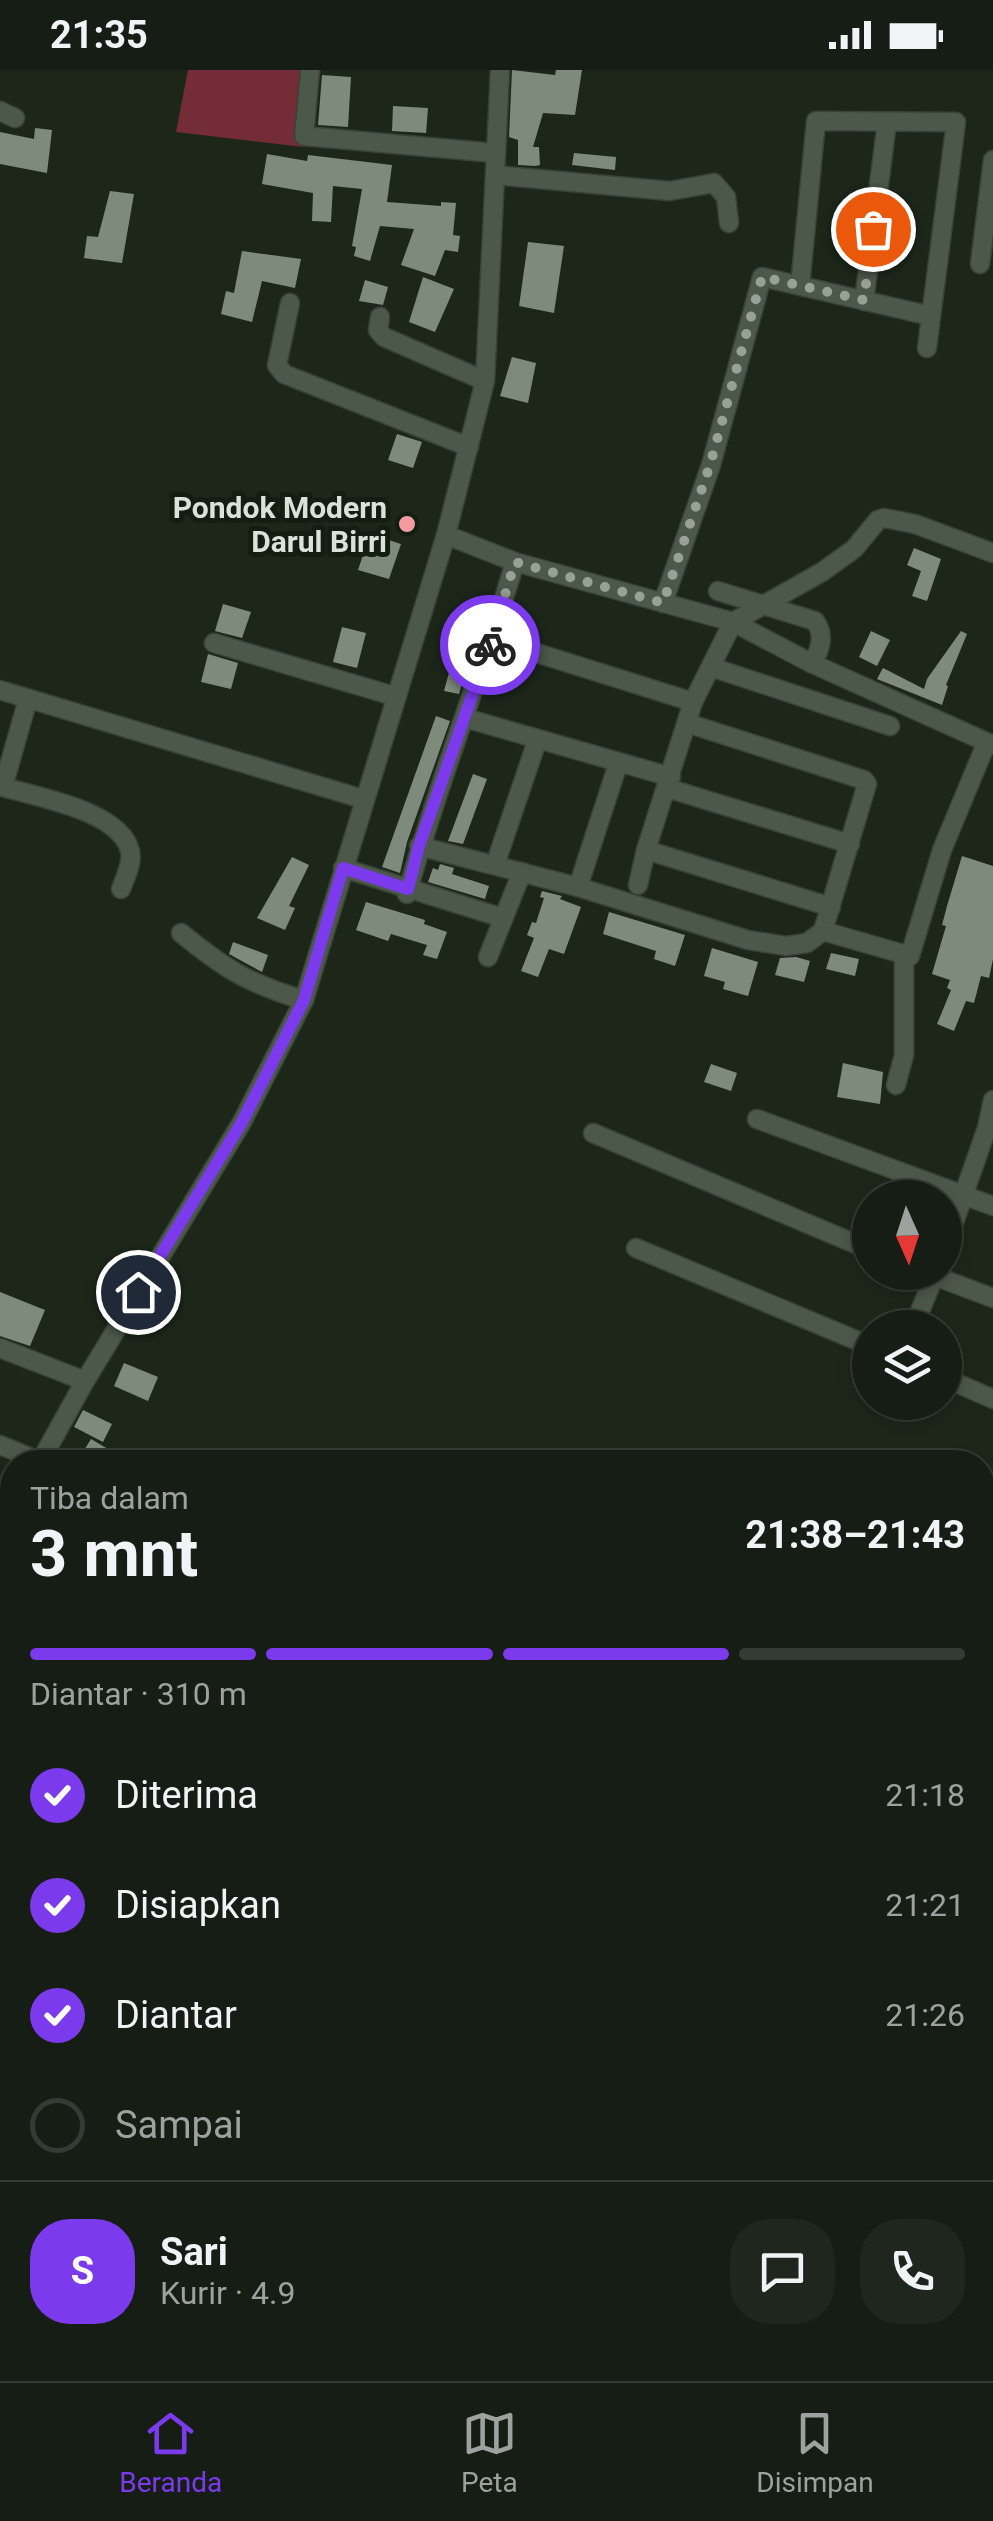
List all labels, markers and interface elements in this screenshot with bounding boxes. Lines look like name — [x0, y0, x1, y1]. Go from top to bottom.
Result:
text: 21:35 — [50, 13, 148, 57]
pin — [831, 187, 916, 272]
icon: bag — [846, 202, 901, 257]
place label: Pondok Modern Darul Birri — [173, 490, 387, 559]
marker: Pondok Modern Darul Birri — [396, 513, 418, 535]
courier — [440, 595, 540, 695]
icon: bike — [463, 618, 518, 673]
north arrow — [852, 1180, 962, 1290]
map controls — [852, 1180, 962, 1420]
pin — [96, 1250, 181, 1335]
icon: home — [111, 1265, 166, 1320]
button: layers — [852, 1310, 962, 1420]
text: Tiba dalam — [30, 1479, 189, 1517]
text: 21:38–21:43 — [745, 1513, 965, 1557]
text: 3 mnt — [30, 1516, 198, 1592]
text: Diantar · 310 m — [30, 1675, 247, 1713]
icon: check — [30, 1768, 85, 1823]
text: Diterima — [115, 1773, 258, 1817]
text: 21:18 — [885, 1776, 965, 1814]
icon: check — [30, 1878, 85, 1933]
text: Disiapkan — [115, 1883, 281, 1927]
text: 21:21 — [885, 1886, 965, 1924]
icon: check — [30, 1988, 85, 2043]
text: Diantar — [115, 1993, 237, 2037]
text: 21:26 — [885, 1996, 965, 2034]
text: Sampai — [115, 2103, 243, 2147]
button: chat — [730, 2219, 835, 2324]
button: phone — [860, 2219, 965, 2324]
text: Sari — [160, 2230, 228, 2274]
text: S — [71, 2249, 94, 2293]
text: Kurir · 4.9 — [160, 2274, 295, 2312]
tab: Beranda — [119, 2406, 222, 2499]
tab: Peta — [461, 2406, 518, 2499]
tab: Disimpan — [756, 2406, 874, 2499]

